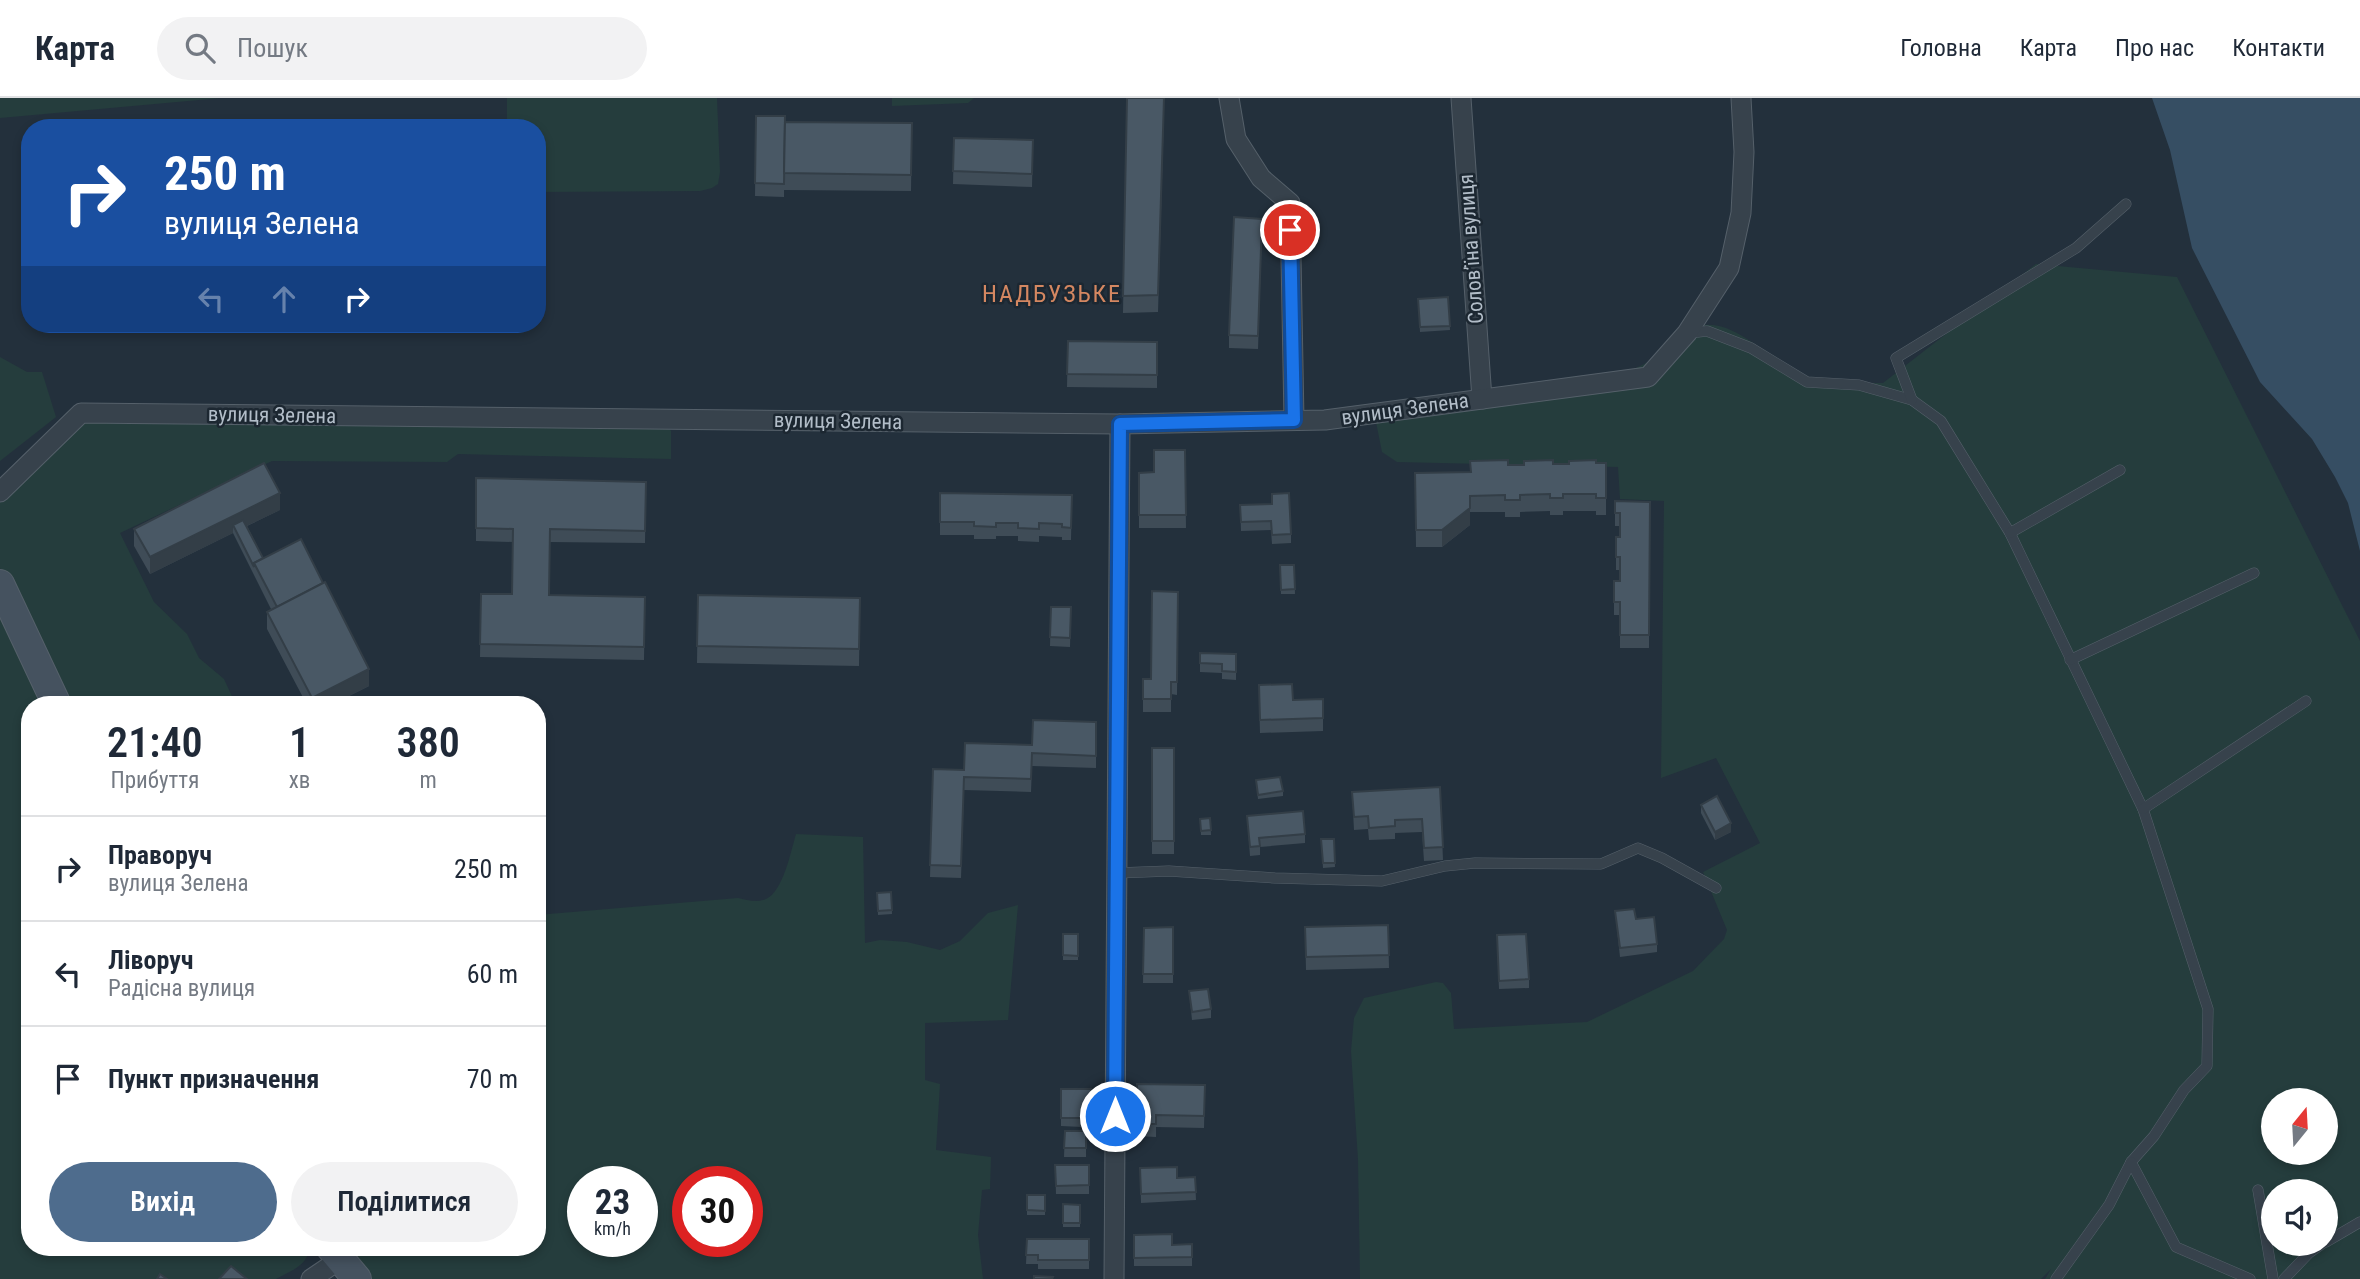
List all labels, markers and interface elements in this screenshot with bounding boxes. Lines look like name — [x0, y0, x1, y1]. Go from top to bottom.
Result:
search box — [157, 17, 647, 80]
text: Карта — [35, 29, 115, 68]
icon: search — [181, 29, 219, 67]
text: Пошук — [237, 33, 308, 63]
text: Головна — [1900, 34, 1982, 62]
text: Карта — [2020, 34, 2077, 62]
text: Про нас — [2115, 34, 2194, 62]
text: Контакти — [2232, 34, 2325, 62]
text: 250 m — [164, 145, 286, 202]
icon: right — [49, 147, 140, 238]
street label: Соловʼїна вулиця — [1454, 173, 1488, 325]
pin — [1260, 200, 1320, 260]
text: вулиця Зелена — [164, 204, 360, 242]
icon: arrive — [1271, 211, 1309, 249]
icon: left — [192, 280, 230, 318]
icon: ahead — [265, 280, 303, 318]
icon: right — [338, 280, 376, 318]
district label: НАДБУЗЬКЕ — [982, 280, 1122, 308]
street label: вулиця Зелена — [1340, 388, 1470, 430]
street label: вулиця Зелена — [208, 402, 336, 428]
street label: вулиця Зелена — [774, 408, 902, 434]
text: 21:40 — [107, 718, 203, 767]
text: 1 — [289, 718, 310, 767]
text: 380 — [397, 718, 460, 767]
text: Прибуття — [111, 767, 199, 794]
text: хв — [289, 767, 310, 794]
text: m — [420, 767, 437, 794]
text: Праворуч — [108, 840, 212, 870]
icon: right — [49, 850, 87, 888]
text: 250 m — [454, 854, 518, 884]
text: вулиця Зелена — [108, 870, 249, 897]
text: Ліворуч — [108, 945, 193, 975]
icon: left — [49, 955, 87, 993]
text: 60 m — [467, 959, 518, 989]
text: Радісна вулиця — [108, 975, 255, 1002]
icon: arrive — [49, 1060, 87, 1098]
text: Пункт призначення — [108, 1064, 319, 1094]
text: 70 m — [467, 1064, 518, 1094]
position arrow — [1078, 1079, 1152, 1153]
north arrow — [2261, 1088, 2338, 1166]
map controls — [2261, 1088, 2338, 1256]
button: Вихід — [49, 1162, 277, 1242]
button: Поділитися — [291, 1162, 518, 1242]
speed limit sign: 30 — [672, 1166, 763, 1257]
button: sound — [2261, 1179, 2338, 1256]
text: 23 — [595, 1182, 630, 1223]
text: km/h — [594, 1218, 631, 1239]

